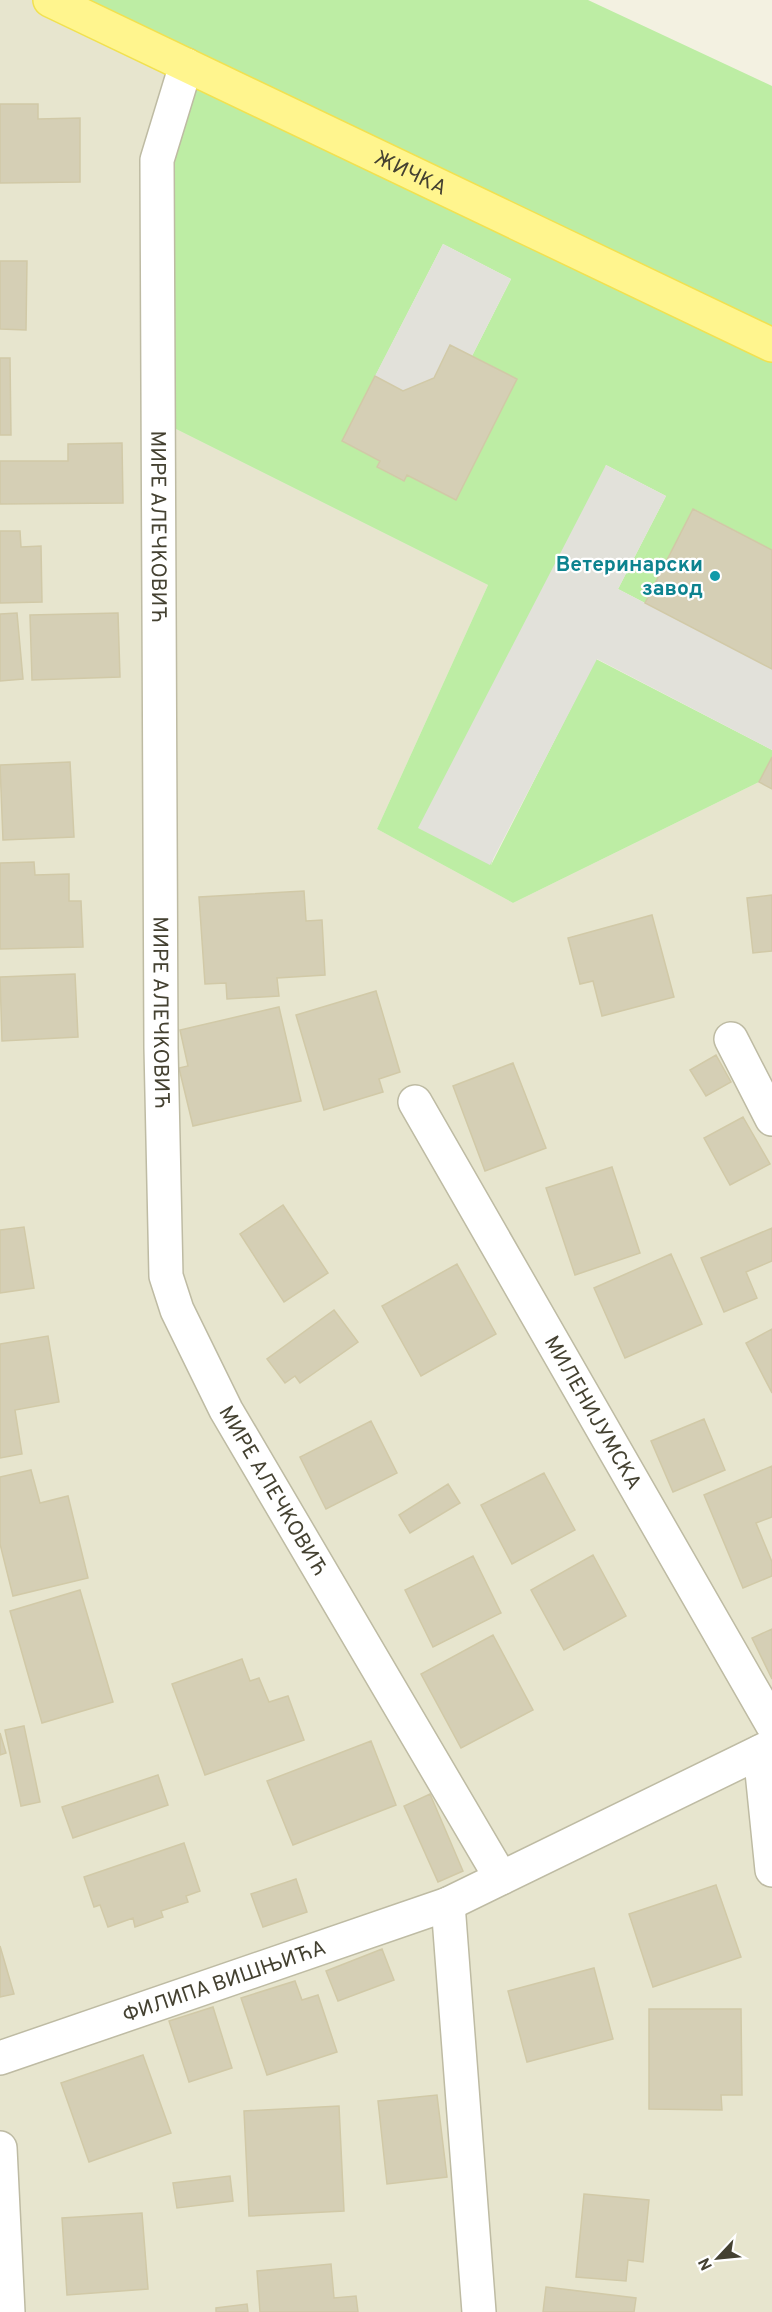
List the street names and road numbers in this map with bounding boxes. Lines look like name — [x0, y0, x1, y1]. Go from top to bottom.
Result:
street label: ЖИЧКА — [370, 145, 451, 203]
street label: МИРЕ АЛЕЧКОВИЋ — [143, 430, 171, 623]
street label: МИРЕ АЛЕЧКОВИЋ — [145, 916, 174, 1109]
street label: МИЛЕНИЈУМСКА — [537, 1331, 647, 1495]
street label: МИРЕ АЛЕЧКОВИЋ — [212, 1402, 333, 1581]
street label: ФИЛИПА ВИШЊИЋА — [119, 1935, 330, 2030]

